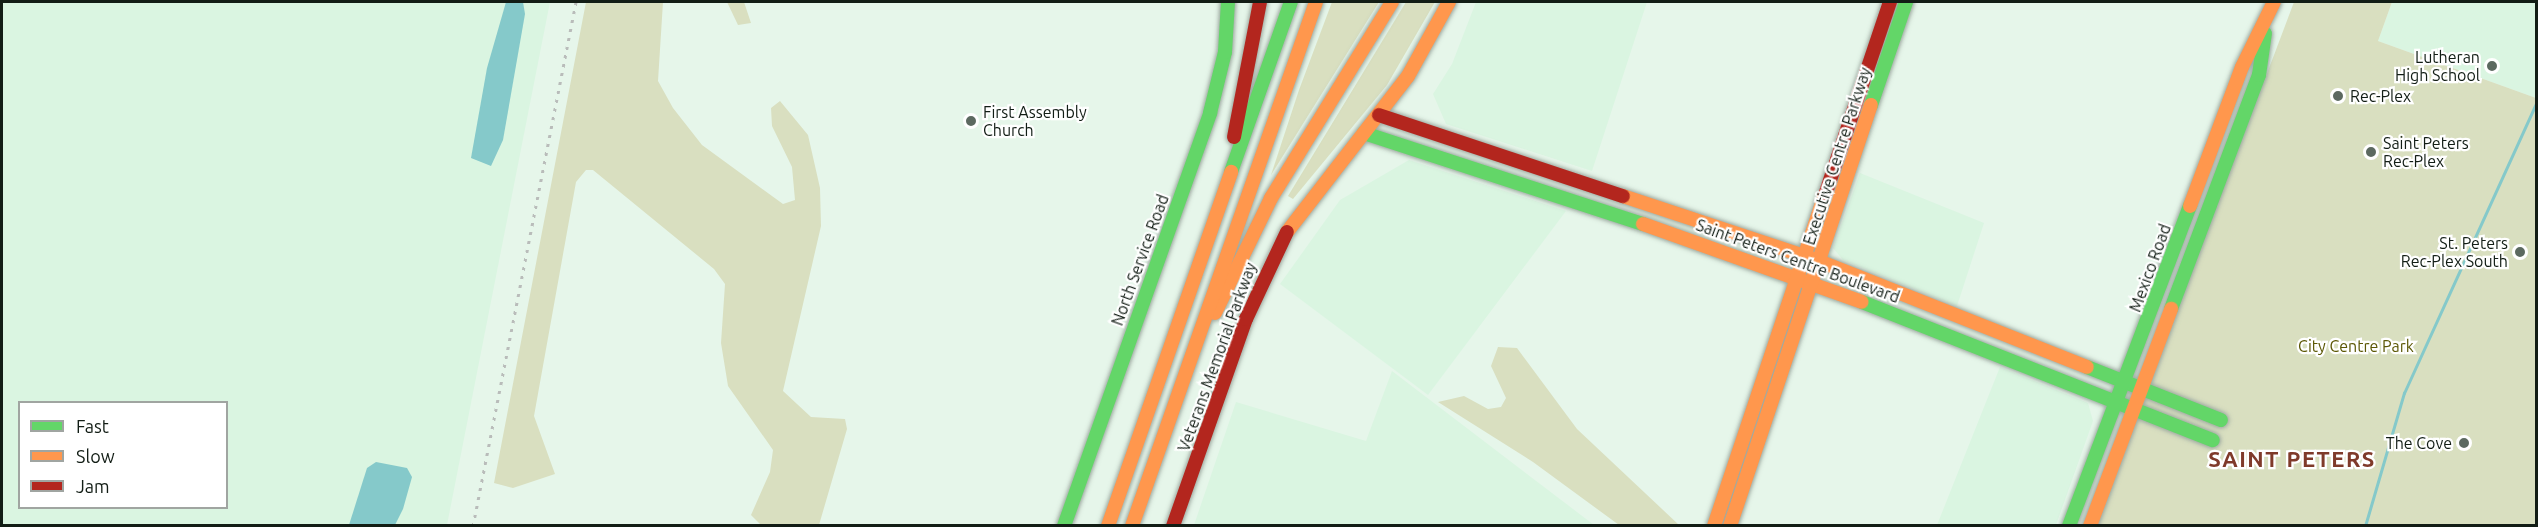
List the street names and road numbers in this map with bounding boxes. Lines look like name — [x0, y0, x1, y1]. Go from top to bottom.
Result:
street label: Executive Centre Parkway — [1799, 65, 1875, 247]
street label: North Service Road — [1107, 192, 1173, 328]
street label: Saint Peters Centre Boulevard — [1694, 215, 1902, 307]
street label: Mexico Road — [2125, 221, 2175, 315]
street label: Veterans Memorial Parkway — [1174, 260, 1260, 454]

